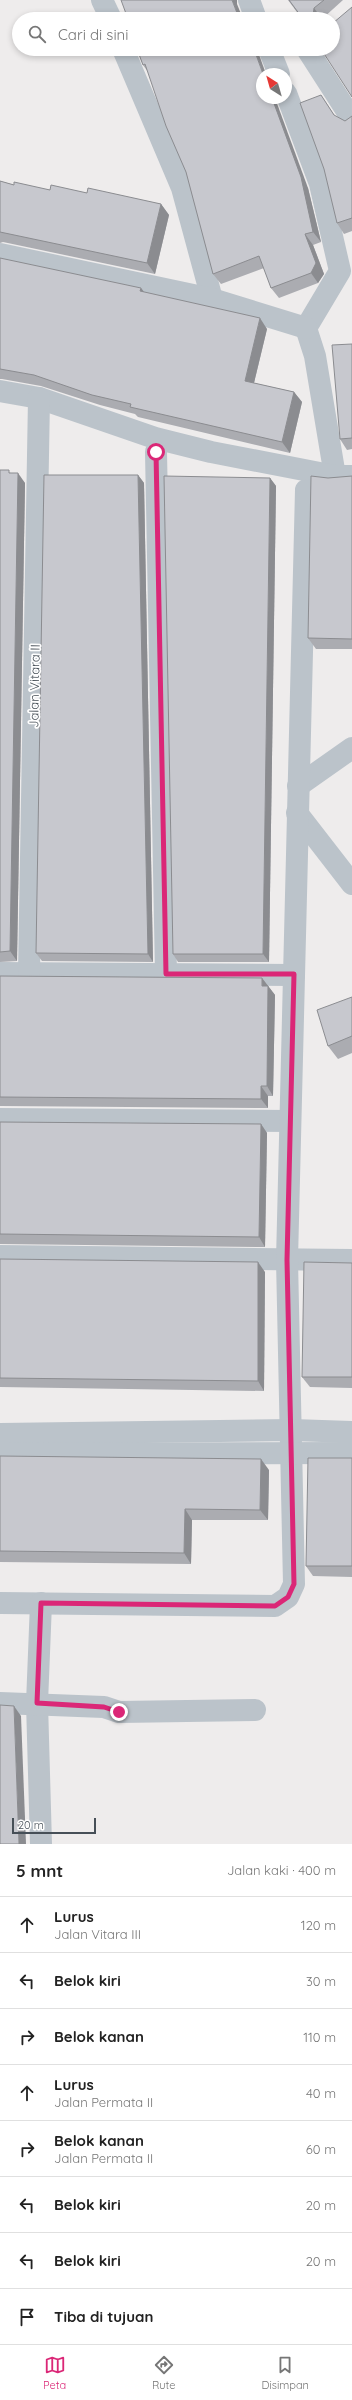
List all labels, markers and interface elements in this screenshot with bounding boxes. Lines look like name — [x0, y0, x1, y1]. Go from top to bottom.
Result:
search box — [12, 12, 340, 56]
icon: search — [26, 23, 48, 45]
text: Cari di sini — [58, 25, 129, 44]
north arrow — [256, 68, 292, 104]
route start — [147, 443, 165, 461]
street label: Jalan Vitara II — [25, 644, 43, 728]
route end — [110, 1703, 128, 1721]
scale bar — [12, 1816, 96, 1835]
text: 20 m — [18, 1818, 44, 1832]
text: 5 mnt — [16, 1860, 63, 1881]
text: Jalan kaki · 400 m — [227, 1862, 336, 1878]
text: Lurus — [54, 1907, 94, 1926]
icon: ahead — [16, 1914, 38, 1936]
text: 120 m — [301, 1917, 336, 1933]
text: Jalan Vitara III — [54, 1926, 141, 1942]
icon: left — [16, 1970, 38, 1992]
text: Belok kiri — [54, 1971, 121, 1990]
text: 30 m — [306, 1973, 336, 1989]
icon: right — [16, 2026, 38, 2048]
text: Belok kanan — [54, 2027, 144, 2046]
text: 110 m — [303, 2029, 336, 2045]
text: Lurus — [54, 2075, 94, 2094]
icon: ahead — [16, 2082, 38, 2104]
text: 40 m — [306, 2085, 336, 2101]
text: Jalan Permata II — [54, 2094, 153, 2110]
text: Belok kanan — [54, 2131, 144, 2150]
icon: right — [16, 2138, 38, 2160]
text: 60 m — [306, 2141, 336, 2157]
text: Jalan Permata II — [54, 2150, 153, 2166]
icon: left — [16, 2194, 38, 2216]
text: Belok kiri — [54, 2195, 121, 2214]
text: 20 m — [306, 2197, 336, 2213]
icon: left — [16, 2250, 38, 2272]
text: Belok kiri — [54, 2251, 121, 2270]
text: 20 m — [306, 2253, 336, 2269]
icon: arrive — [16, 2306, 38, 2328]
text: Tiba di tujuan — [54, 2307, 153, 2326]
tab: Peta — [43, 2354, 66, 2392]
tab: Rute — [152, 2354, 175, 2392]
tab: Disimpan — [261, 2354, 309, 2392]

